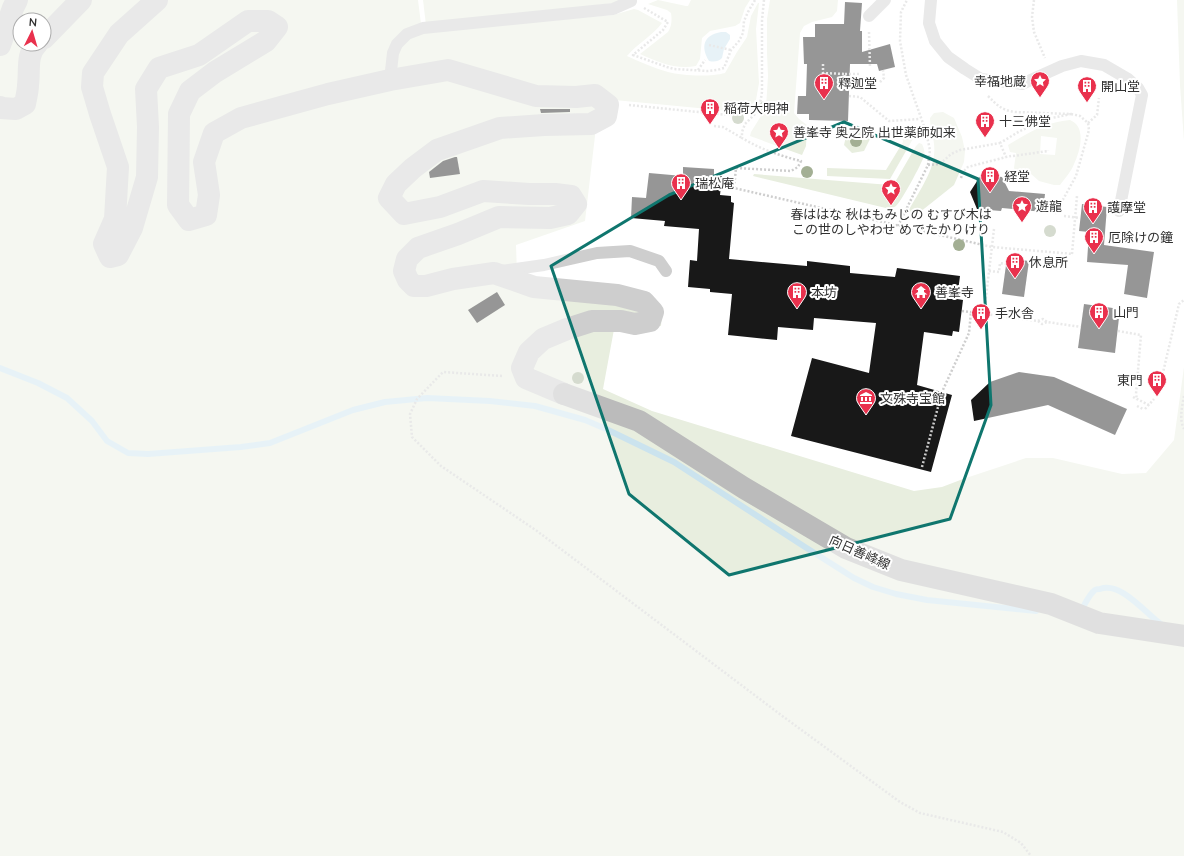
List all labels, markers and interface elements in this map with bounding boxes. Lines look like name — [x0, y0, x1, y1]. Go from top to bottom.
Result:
north arrow — [12, 12, 52, 52]
text: N — [28, 15, 38, 30]
place icon: 幸福地蔵 — [1029, 70, 1051, 98]
building icon: 釋迦堂 — [813, 72, 835, 100]
place label: 幸福地蔵 — [974, 73, 1026, 91]
place label: 釋迦堂 — [838, 75, 877, 93]
building icon: 開山堂 — [1076, 75, 1098, 103]
place label: 開山堂 — [1101, 78, 1140, 96]
building icon: 稲荷大明神 — [699, 97, 721, 125]
place label: 稲荷大明神 — [724, 100, 789, 118]
building icon: 十三佛堂 — [974, 110, 996, 138]
place label: 十三佛堂 — [999, 113, 1051, 131]
place icon: 善峯寺 奥之院 出世薬師如来 — [768, 121, 790, 149]
place label: 善峯寺 奥之院 出世薬師如来 — [793, 124, 956, 142]
building icon: 経堂 — [979, 165, 1001, 193]
place label: 経堂 — [1004, 168, 1030, 186]
building icon: 瑞松庵 — [670, 172, 692, 200]
place label: 瑞松庵 — [695, 175, 734, 193]
place icon: 春ははな 秋はもみじの むすび木は この世のしやわせ めでたかりけり — [880, 178, 902, 206]
place icon: 遊龍 — [1011, 195, 1033, 223]
building icon: 護摩堂 — [1082, 196, 1104, 224]
place label: 遊龍 — [1036, 198, 1062, 216]
place label: 護摩堂 — [1107, 199, 1146, 217]
place label: 春ははな 秋はもみじの むすび木は この世のしやわせ めでたかりけり — [790, 206, 992, 239]
building icon: 厄除けの鐘 — [1083, 226, 1105, 254]
place label: 厄除けの鐘 — [1108, 229, 1173, 247]
building icon: 休息所 — [1004, 251, 1026, 279]
place label: 休息所 — [1029, 254, 1068, 272]
building icon: 本坊 — [786, 281, 808, 309]
temple icon: 善峯寺 — [910, 281, 932, 309]
place label: 本坊 — [811, 284, 837, 302]
place label: 善峯寺 — [935, 284, 974, 302]
building icon: 山門 — [1088, 301, 1110, 329]
building icon: 手水舎 — [970, 302, 992, 330]
place label: 山門 — [1113, 304, 1139, 322]
place label: 手水舎 — [995, 305, 1034, 323]
building icon: 東門 — [1146, 369, 1168, 397]
place label: 東門 — [1117, 372, 1143, 390]
museum icon: 文殊寺宝館 — [855, 387, 877, 415]
place label: 文殊寺宝館 — [880, 390, 945, 408]
street label: 向日善峰線 — [826, 531, 893, 574]

